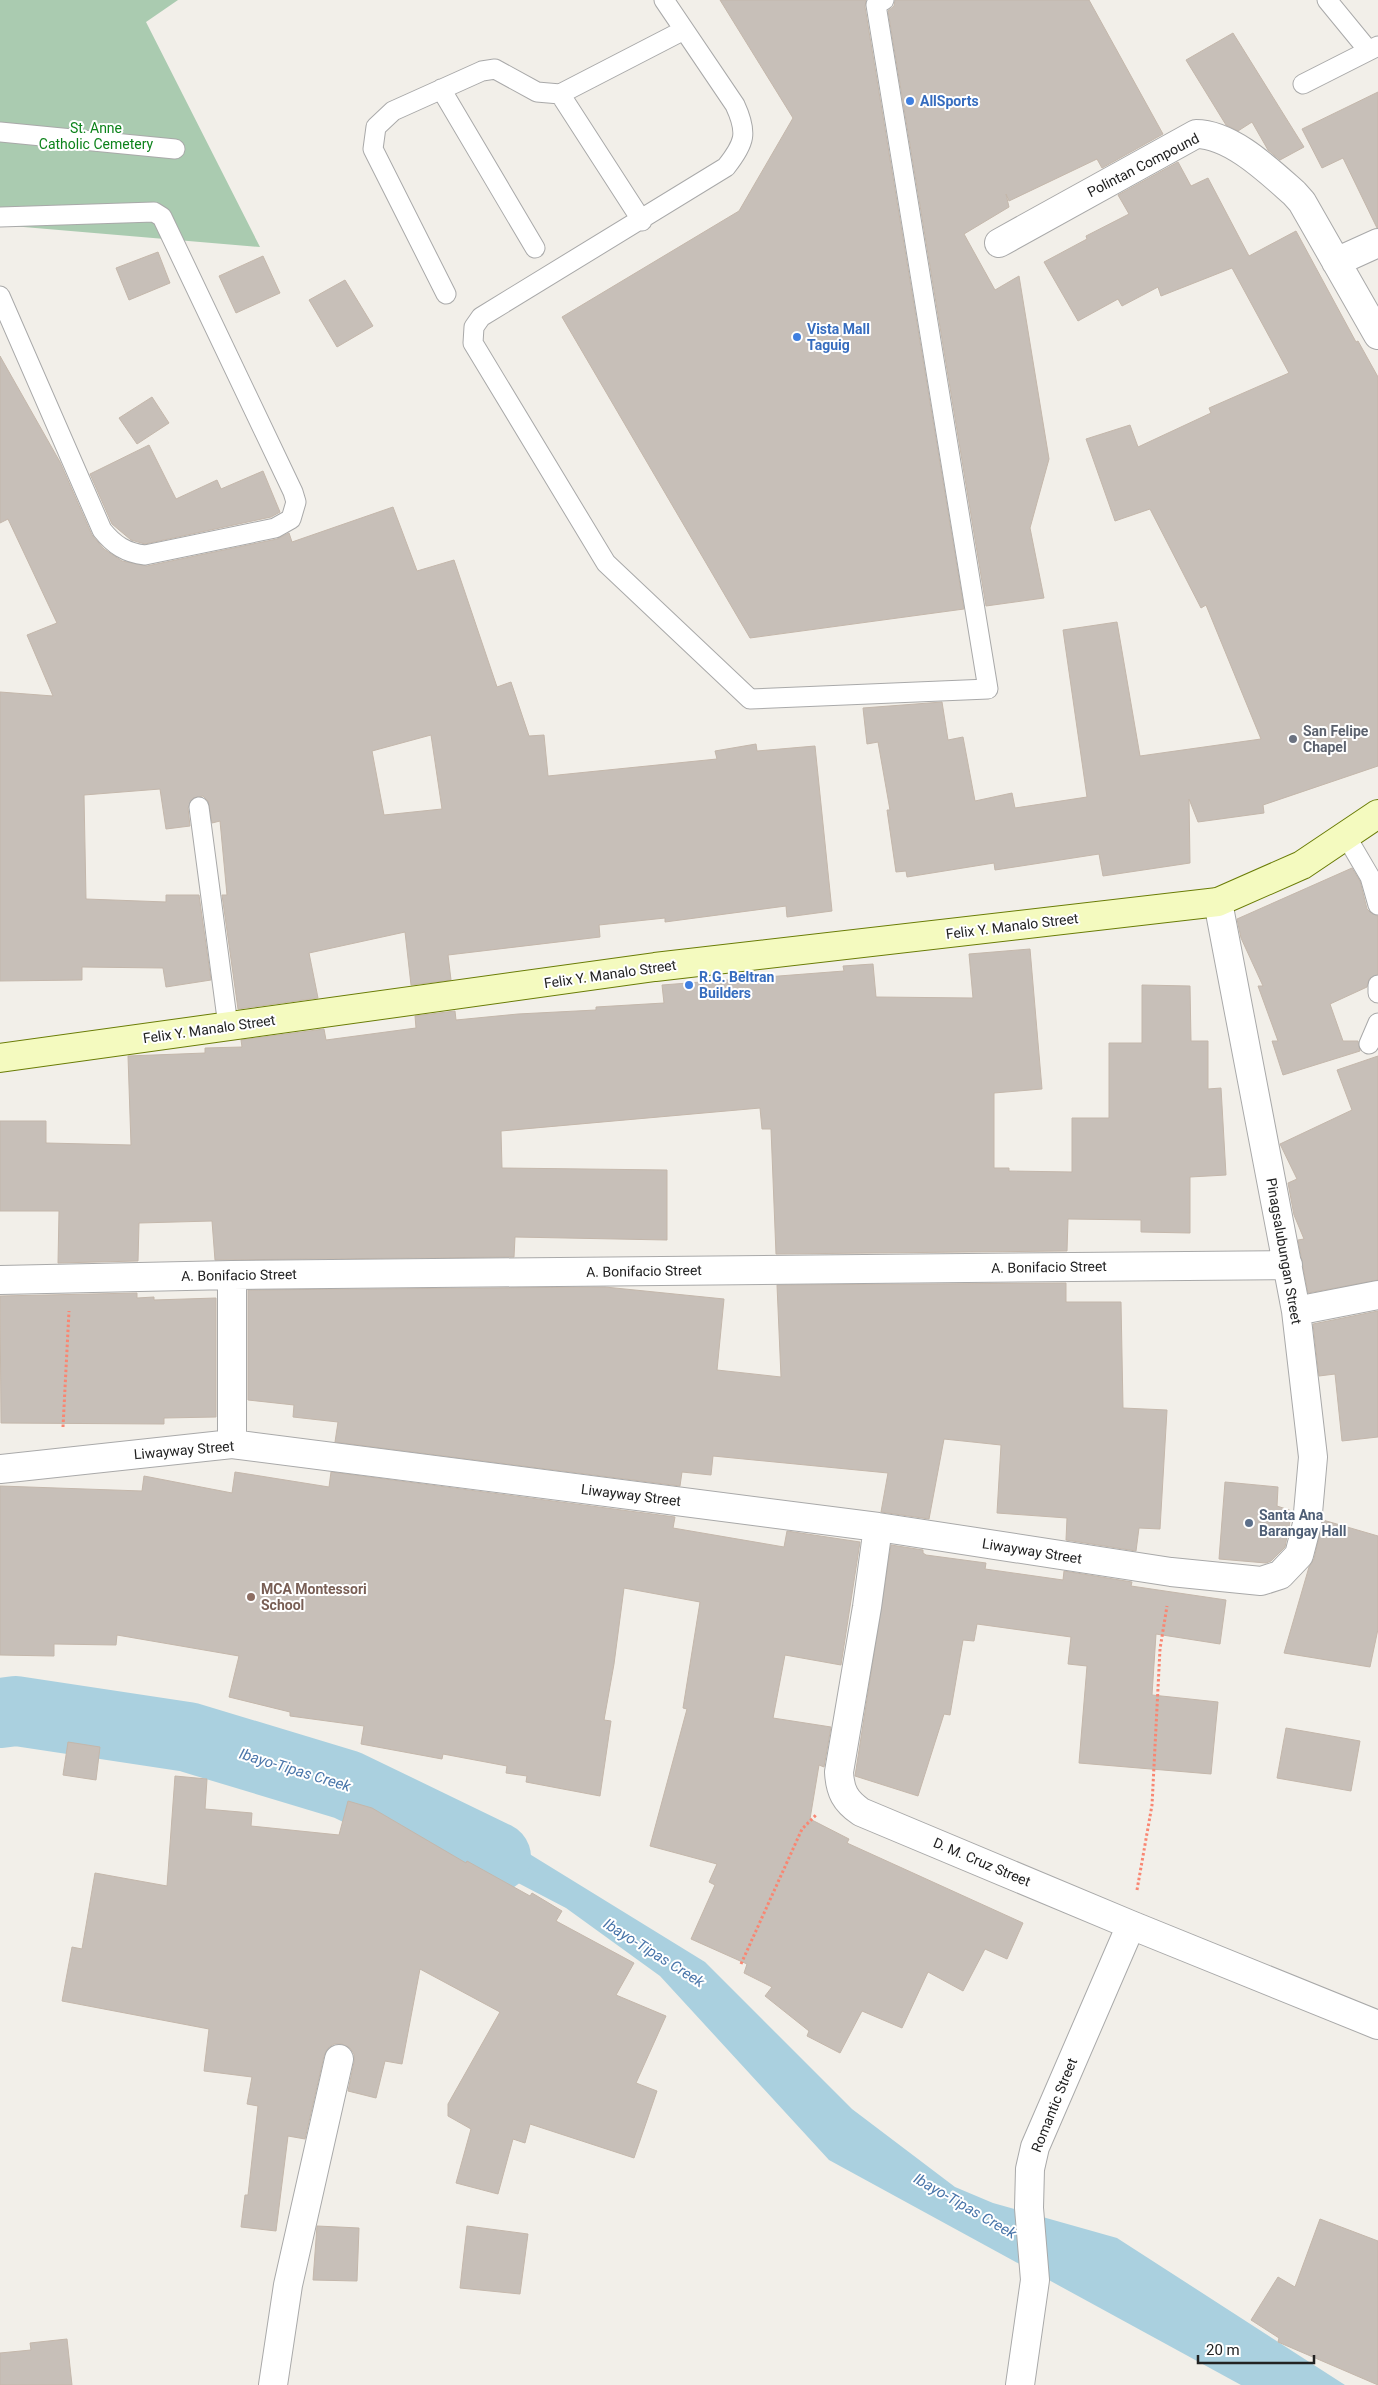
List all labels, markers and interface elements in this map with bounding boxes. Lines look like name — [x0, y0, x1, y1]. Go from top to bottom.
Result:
place label: AllSports — [920, 93, 979, 109]
marker: AllSports — [904, 95, 916, 107]
park label: St. Anne Catholic Cemetery — [39, 120, 154, 152]
street label: Polintan Compound — [1084, 130, 1202, 200]
place label: Vista Mall Taguig — [807, 321, 870, 353]
marker: Vista Mall Taguig — [791, 331, 803, 343]
place label: San Felipe Chapel — [1303, 723, 1369, 755]
marker: San Felipe Chapel — [1287, 733, 1299, 745]
street label: Felix Y. Manalo Street — [945, 910, 1080, 942]
street label: Felix Y. Manalo Street — [543, 957, 678, 991]
place label: R.G. Beltran Builders — [699, 969, 774, 1001]
marker: R.G. Beltran Builders — [683, 979, 695, 991]
street label: Felix Y. Manalo Street — [142, 1012, 277, 1046]
street label: Pinagsalubungan Street — [1263, 1177, 1305, 1326]
street label: A. Bonifacio Street — [991, 1258, 1107, 1276]
street label: A. Bonifacio Street — [586, 1262, 702, 1280]
street label: A. Bonifacio Street — [181, 1266, 297, 1284]
street label: Liwayway Street — [133, 1438, 235, 1462]
street label: Liwayway Street — [580, 1481, 682, 1509]
place label: Santa Ana Barangay Hall — [1259, 1507, 1346, 1539]
marker: Santa Ana Barangay Hall — [1243, 1517, 1255, 1529]
street label: Liwayway Street — [981, 1535, 1083, 1567]
place label: MCA Montessori School — [261, 1581, 367, 1613]
marker: MCA Montessori School — [245, 1591, 257, 1603]
water label: Ibayo-Tipas Creek — [237, 1744, 353, 1796]
street label: D. M. Cruz Street — [931, 1834, 1033, 1890]
water label: Ibayo-Tipas Creek — [600, 1915, 708, 1992]
street label: Romantic Street — [1028, 2055, 1080, 2154]
water label: Ibayo-Tipas Creek — [910, 2169, 1020, 2243]
scale bar — [1198, 2332, 1314, 2364]
text: 20 m — [1206, 2341, 1240, 2359]

